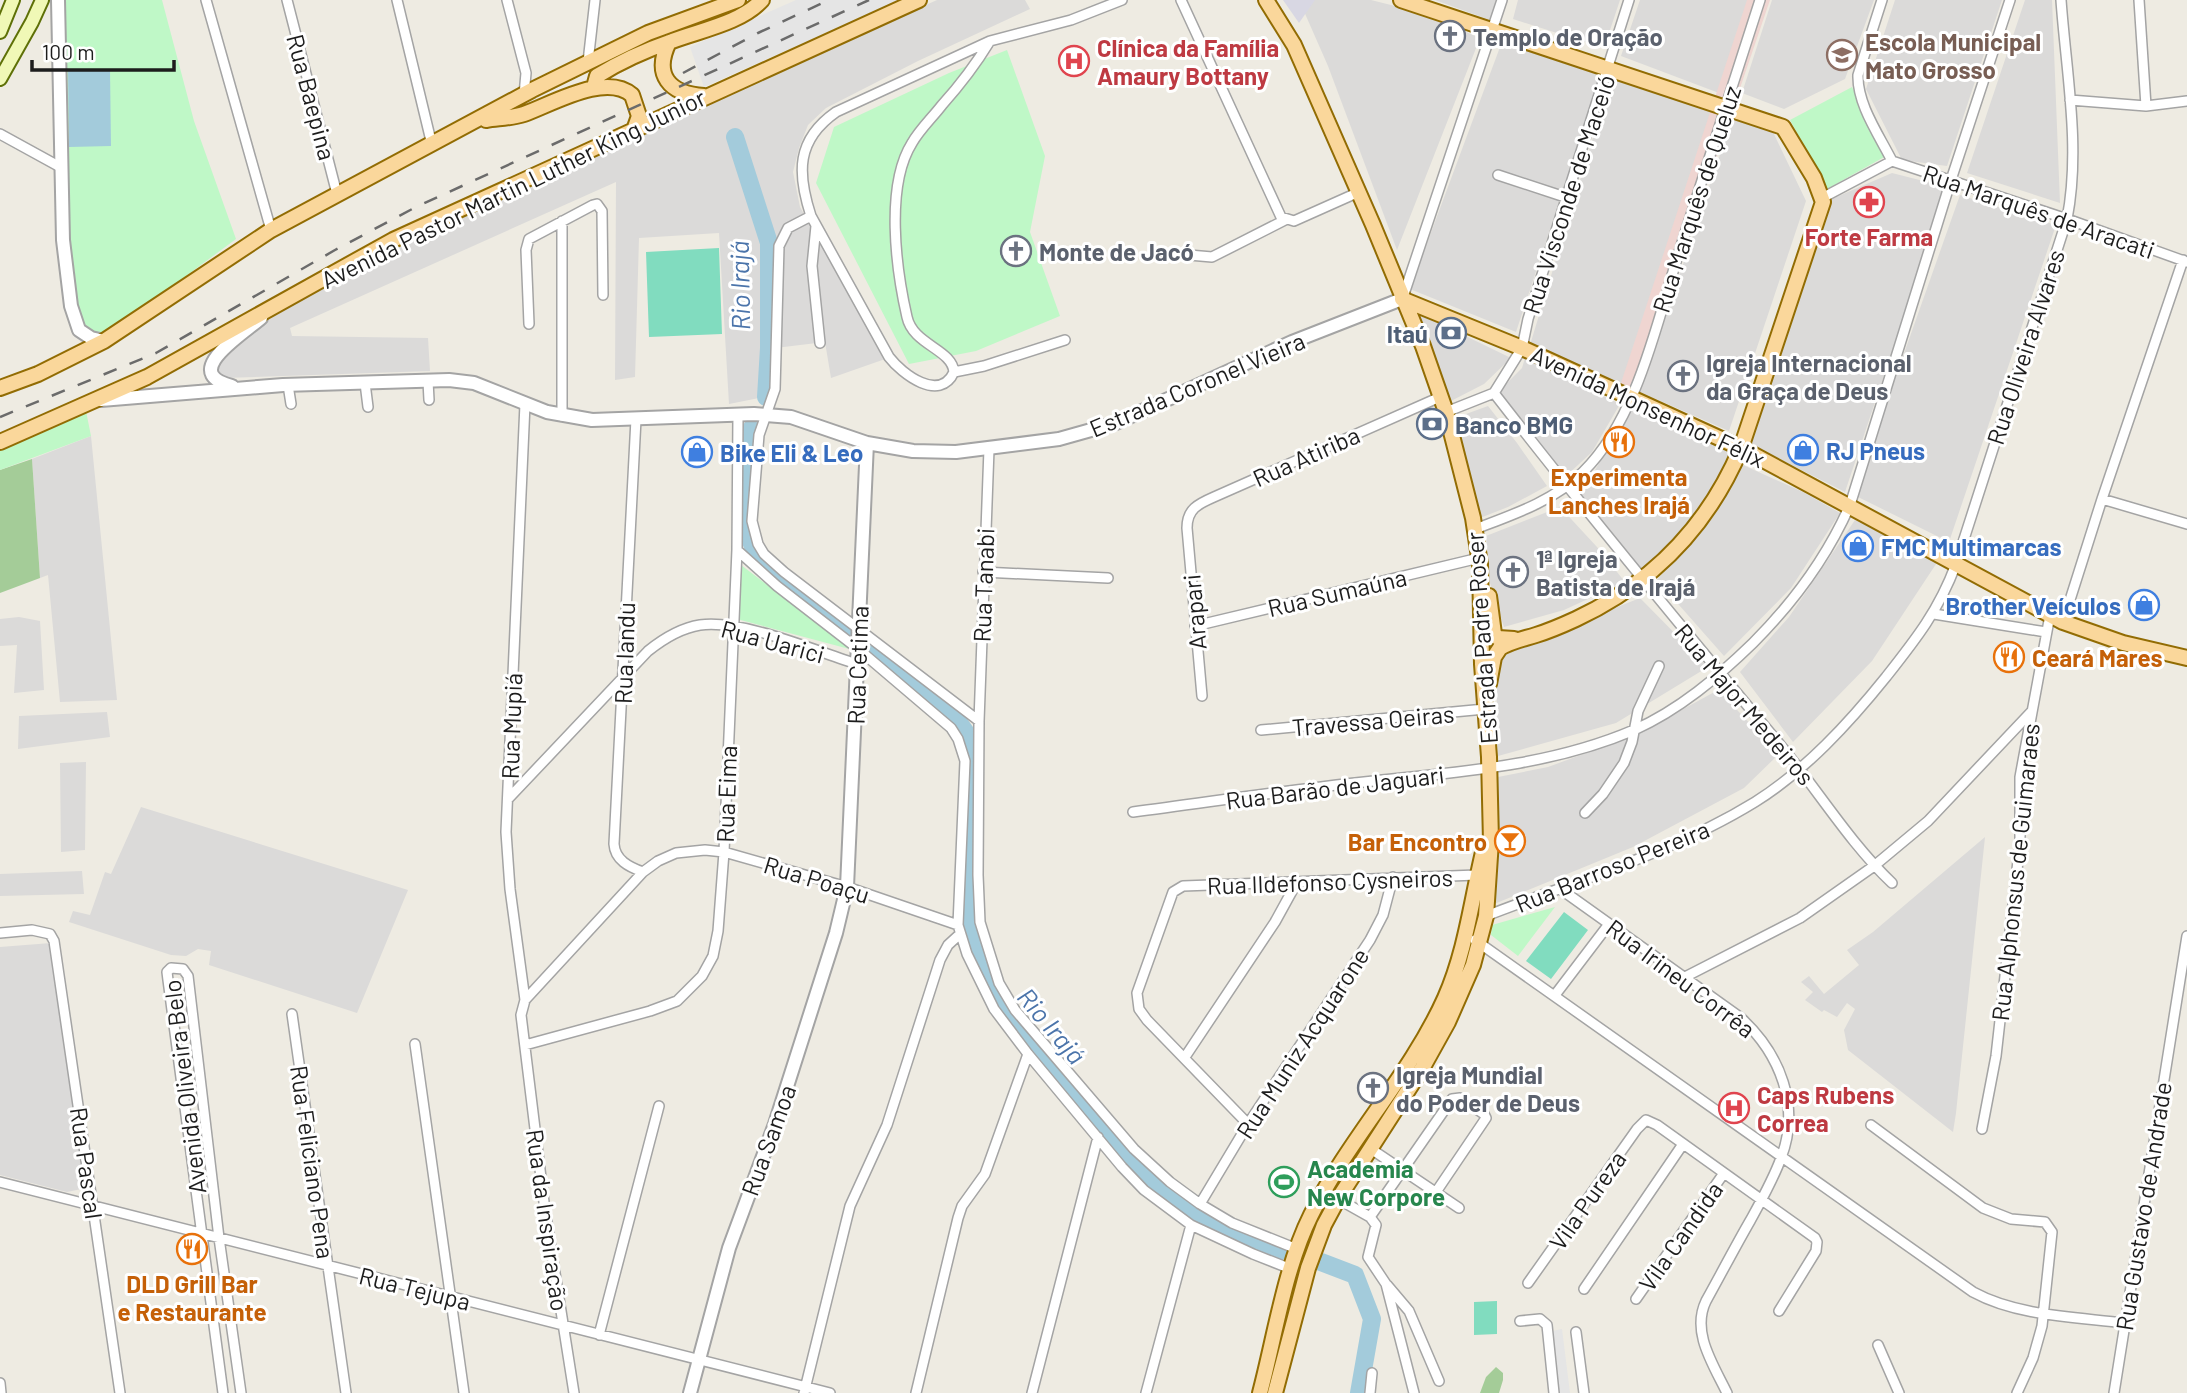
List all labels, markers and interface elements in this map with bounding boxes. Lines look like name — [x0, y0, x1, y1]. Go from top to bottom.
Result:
church icon: Templo de Oração — [1433, 19, 1467, 53]
place label: Templo de Oração — [1473, 22, 1663, 51]
place label: Escola Municipal Mato Grosso — [1865, 27, 2041, 84]
scale bar — [32, 28, 173, 72]
street label: Rua Baepina — [281, 31, 343, 163]
place label: Clínica da Família Amaury Bottany — [1097, 33, 1279, 90]
school or university icon: Escola Municipal Mato Grosso — [1825, 38, 1859, 72]
text: 100 m — [42, 39, 95, 64]
hospital icon: Clínica da Família Amaury Bottany — [1057, 44, 1091, 78]
street label: Rua Visconde de Maceió — [1516, 71, 1620, 317]
street label: Avenida Pastor Martin Luther King Junior — [316, 82, 710, 294]
street label: Rua Marquês de Queluz — [1646, 82, 1746, 316]
street label: Rua Marquês de Aracati — [1919, 158, 2159, 264]
pharmacy icon: Forte Farma — [1852, 185, 1886, 219]
place label: Forte Farma — [1805, 222, 1933, 251]
church icon: Monte de Jacó — [999, 234, 1033, 268]
place label: Monte de Jacó — [1039, 237, 1194, 266]
water label: Rio Irajá — [723, 241, 755, 331]
street label: Rua Oliveira Alvares — [1980, 246, 2070, 448]
bank icon: Itaú — [1434, 316, 1468, 350]
place label: Itaú — [1387, 319, 1428, 348]
street label: Estrada Coronel Vieira — [1085, 325, 1309, 443]
street label: Avenida Monsenhor Félix — [1526, 339, 1770, 473]
place label: Igreja Internacional da Graça de Deus — [1706, 348, 1912, 405]
church icon: Igreja Internacional da Graça de Deus — [1666, 359, 1700, 393]
bank icon: Banco BMG — [1415, 407, 1449, 441]
place label: Banco BMG — [1455, 410, 1573, 439]
street label: Rua Atiriba — [1248, 420, 1364, 492]
restaurant icon: Experimenta Lanches Irajá — [1602, 425, 1636, 459]
shop icon: RJ Pneus — [1786, 433, 1820, 467]
shop icon: Bike Eli & Leo — [680, 435, 714, 469]
place label: RJ Pneus — [1826, 436, 1925, 465]
place label: Bike Eli & Leo — [720, 438, 863, 467]
place label: Experimenta Lanches Irajá — [1548, 462, 1690, 519]
street label: Rua Tanabi — [967, 527, 999, 643]
shop icon: FMC Multimarcas — [1841, 529, 1875, 563]
street label: Estrada Padre Roser — [1459, 531, 1503, 745]
place label: FMC Multimarcas — [1881, 532, 2062, 561]
place label: 1ª Igreja Batista de Irajá — [1536, 544, 1695, 601]
church icon: 1ª Igreja Batista de Irajá — [1496, 555, 1530, 589]
street label: Rua Sumaúna — [1265, 562, 1409, 622]
street label: Arapari — [1176, 573, 1212, 651]
shop icon: Brother Veículos — [2127, 588, 2161, 622]
place label: Brother Veículos — [1945, 591, 2121, 620]
street label: Rua Iandu — [608, 602, 640, 704]
street label: Rua Cetima — [840, 605, 874, 725]
street label: Rua Uarici — [718, 613, 828, 669]
street label: Rua Major Medeiros — [1669, 617, 1821, 791]
restaurant icon: Ceará Mares — [1992, 640, 2026, 674]
place label: Ceará Mares — [2032, 643, 2162, 672]
street label: Rua Mupiá — [495, 672, 527, 780]
street label: Travessa Oeiras — [1291, 698, 1455, 742]
street label: Rua Alphonsus de Guimaraes — [1985, 722, 2045, 1022]
street label: Rua Eima — [710, 745, 742, 843]
street label: Rua Barão de Jaguari — [1224, 759, 1446, 815]
street label: Rua Barroso Pereira — [1511, 814, 1713, 918]
bar icon: Bar Encontro — [1493, 824, 1527, 858]
place label: Bar Encontro — [1348, 827, 1487, 856]
street label: Rua Poaçu — [761, 849, 873, 909]
street label: Rua Ildefonso Cysneiros — [1206, 862, 1454, 900]
street label: Rua Irineu Corrêa — [1601, 913, 1761, 1043]
street label: Rua Muniz Acquarone — [1230, 942, 1374, 1144]
street label: Avenida Oliveira Belo — [156, 978, 212, 1196]
water label: Rio Irajá — [1012, 981, 1093, 1069]
place label: Igreja Mundial do Poder de Deus — [1396, 1060, 1580, 1117]
street label: Rua Feliciano Pena — [285, 1063, 341, 1261]
church icon: Igreja Mundial do Poder de Deus — [1356, 1071, 1390, 1105]
place label: Caps Rubens Correa — [1757, 1080, 1894, 1137]
street label: Rua Gustavo de Andrade — [2109, 1080, 2177, 1332]
street label: Rua Samoa — [735, 1081, 801, 1199]
hospital icon: Caps Rubens Correa — [1717, 1091, 1751, 1125]
street label: Rua Pascal — [65, 1105, 109, 1221]
street label: Rua da Inspiração — [521, 1127, 575, 1313]
street label: Vila Pureza — [1542, 1145, 1632, 1255]
place label: Academia New Corpore — [1307, 1154, 1445, 1211]
sports icon: Academia New Corpore — [1267, 1165, 1301, 1199]
street label: Vila Candida — [1632, 1176, 1728, 1296]
restaurant icon: DLD Grill Bar e Restaurante — [175, 1232, 209, 1266]
street label: Rua Tejupa — [356, 1260, 474, 1316]
place label: DLD Grill Bar e Restaurante — [117, 1269, 267, 1326]

